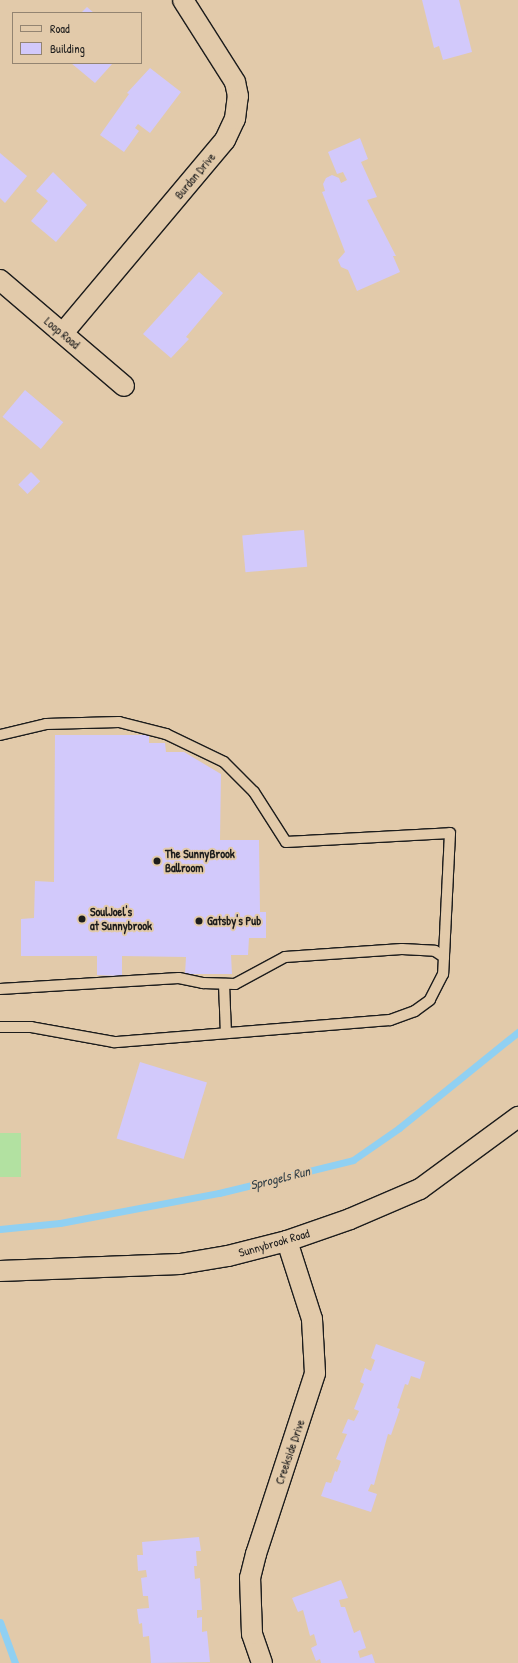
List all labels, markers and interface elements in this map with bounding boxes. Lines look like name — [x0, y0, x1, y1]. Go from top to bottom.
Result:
legend — [12, 12, 142, 64]
text: Road — [50, 20, 70, 37]
text: Building — [50, 40, 85, 57]
street label: Burdan Drive — [172, 150, 218, 202]
street label: Loop Road — [41, 314, 83, 352]
place label: The SunnyBrook Ballroom — [165, 847, 235, 875]
marker: The SunnyBrook Ballroom — [152, 856, 162, 866]
place label: SoulJoel's at Sunnybrook — [90, 905, 152, 933]
marker: SoulJoel's at Sunnybrook — [77, 914, 87, 924]
place label: Gatsby's Pub — [207, 914, 261, 928]
marker: Gatsby's Pub — [194, 916, 204, 926]
water label: Sprogels Run — [248, 1163, 312, 1193]
street label: Sunnybrook Road — [237, 1226, 311, 1260]
street label: Creekside Drive — [272, 1418, 308, 1486]

